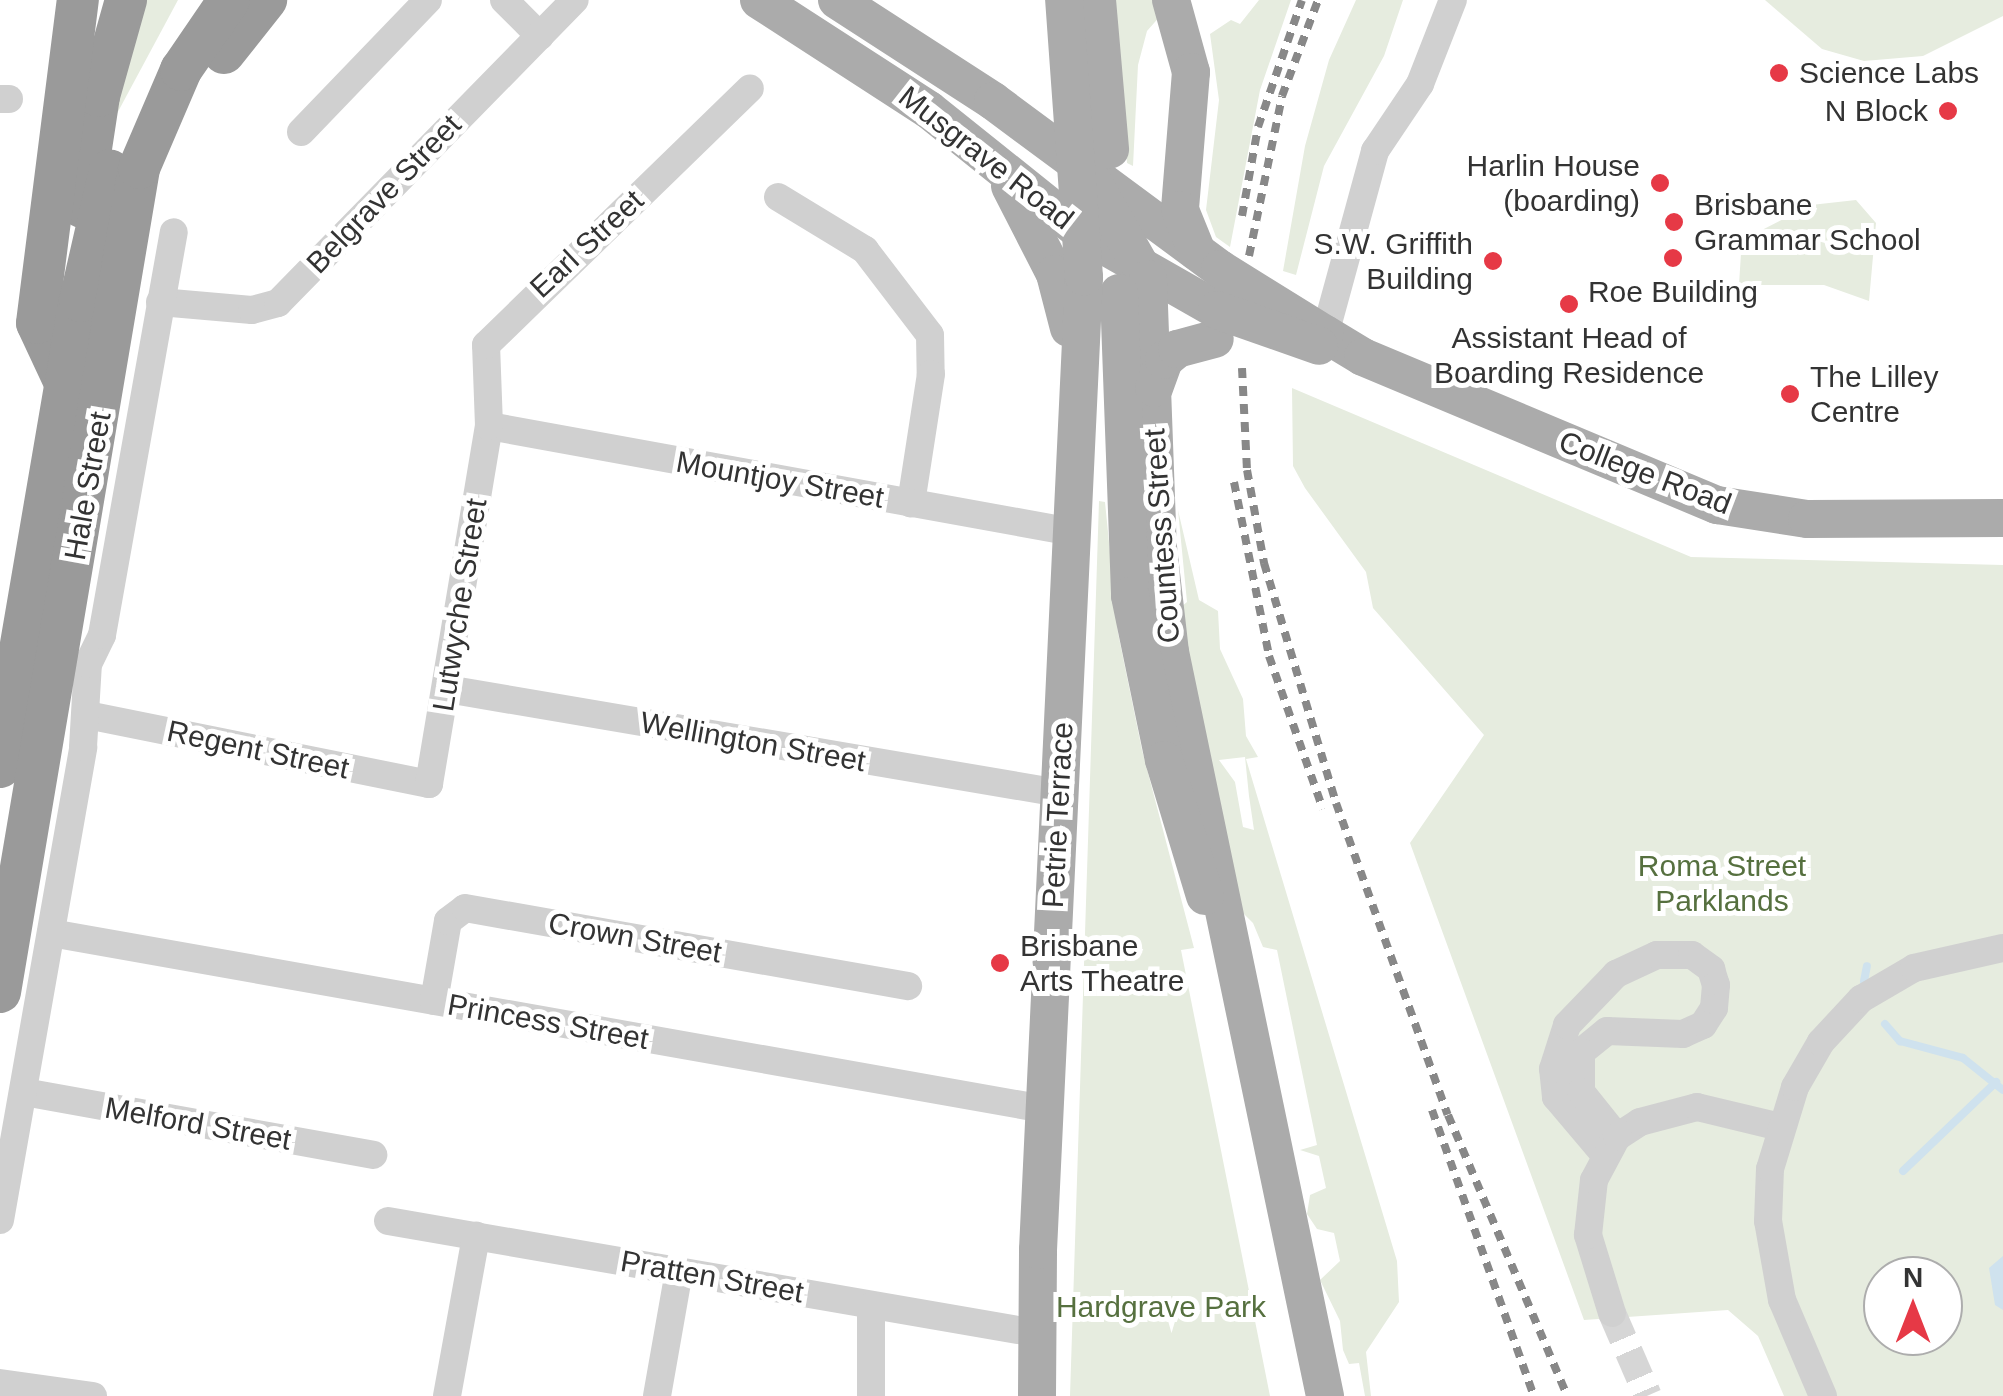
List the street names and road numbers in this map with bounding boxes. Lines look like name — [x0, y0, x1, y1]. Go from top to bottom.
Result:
street label: Musgrave Road — [891, 79, 1081, 237]
street label: Belgrave Street — [299, 107, 469, 281]
street label: Earl Street — [523, 183, 651, 305]
street label: Hale Street — [57, 409, 119, 563]
street label: College Road — [1554, 424, 1736, 522]
street label: Countess Street — [1137, 427, 1187, 645]
street label: Mountjoy Street — [673, 444, 887, 516]
street label: Lutwyche Street — [425, 496, 495, 714]
street label: Wellington Street — [638, 704, 868, 780]
street label: Regent Street — [164, 713, 352, 787]
street label: Petrie Terrace — [1035, 721, 1081, 909]
street label: Crown Street — [546, 905, 724, 971]
street label: Princess Street — [445, 987, 651, 1057]
street label: Melford Street — [102, 1090, 294, 1158]
street label: Pratten Street — [618, 1243, 806, 1311]

